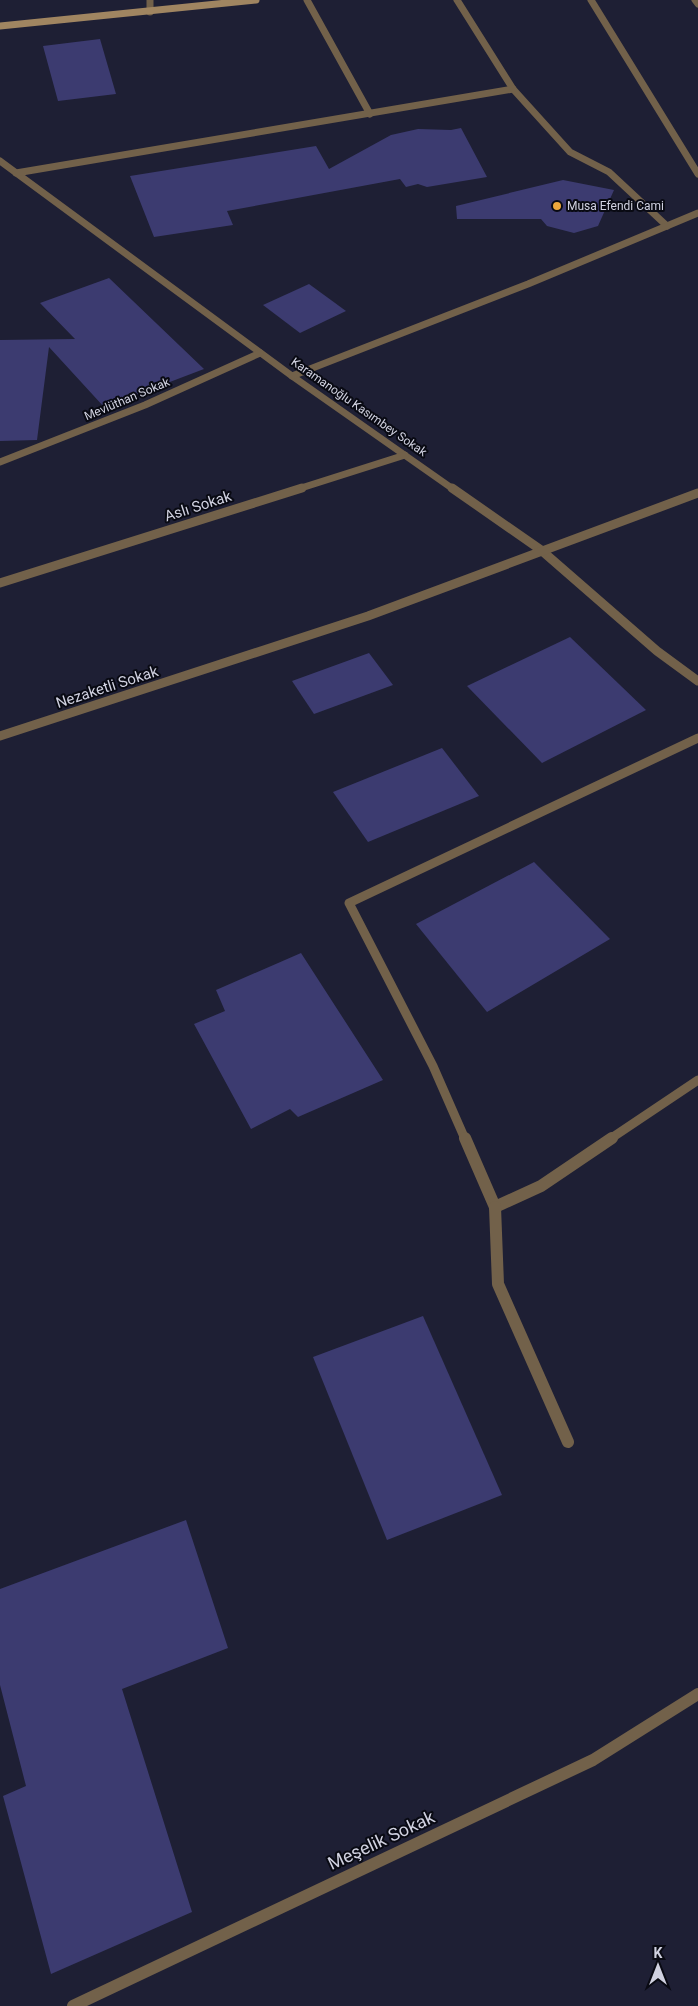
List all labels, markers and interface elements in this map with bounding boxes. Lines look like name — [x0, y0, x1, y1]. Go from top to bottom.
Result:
place label: Musa Efendi Cami — [567, 199, 664, 213]
marker: Musa Efendi Cami — [551, 200, 563, 212]
street label: Karamanoğlu Kasımbey Sokak — [289, 355, 430, 460]
street label: Mevlüthan Sokak — [82, 374, 173, 423]
street label: Aslı Sokak — [162, 487, 234, 525]
street label: Nezaketli Sokak — [54, 662, 161, 712]
street label: Meşelik Sokak — [324, 1806, 439, 1874]
north arrow — [633, 1941, 683, 1991]
text: K — [654, 1945, 663, 1961]

